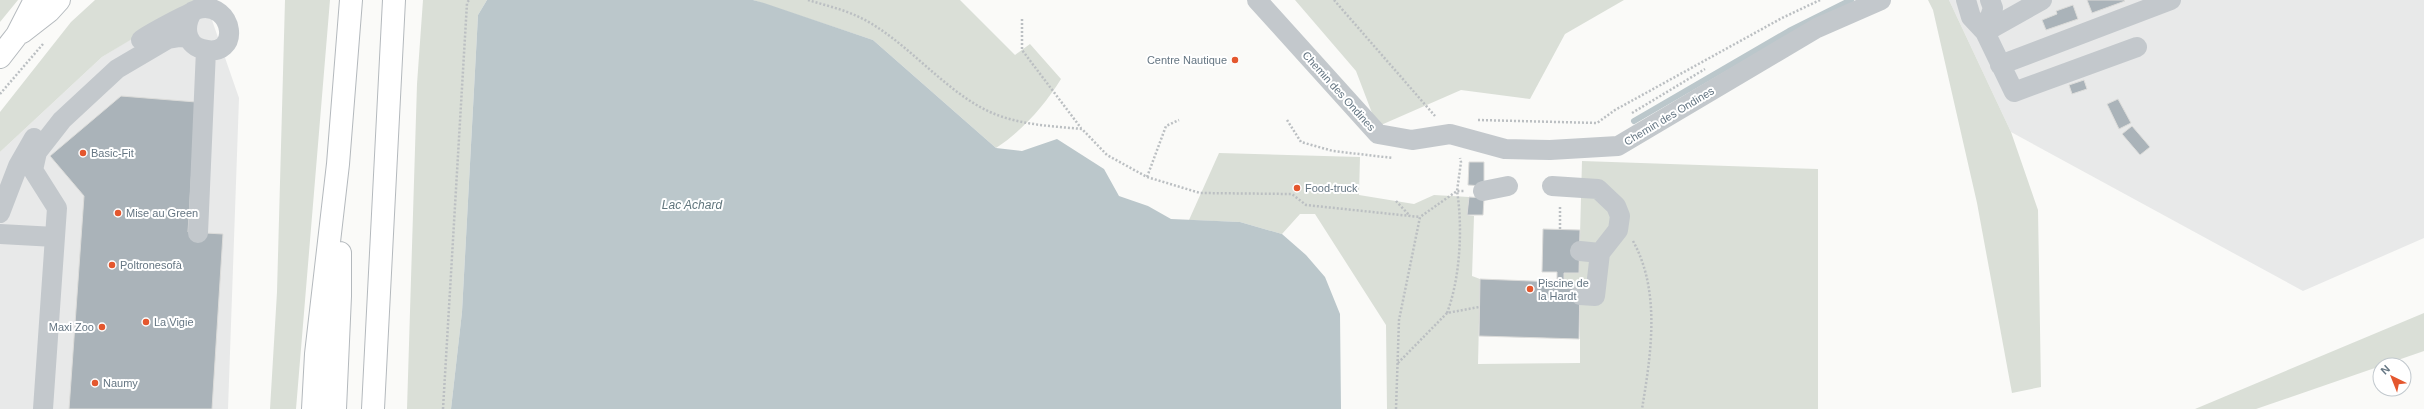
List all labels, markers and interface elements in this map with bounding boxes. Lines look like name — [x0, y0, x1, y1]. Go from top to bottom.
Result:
street label: Chemin des Ondines — [1300, 49, 1378, 134]
place label: Centre Nautique — [1147, 54, 1227, 66]
marker: Centre Nautique — [1230, 55, 1240, 65]
street label: Chemin des Ondines — [1622, 84, 1717, 148]
place label: Basic-Fit — [91, 147, 134, 159]
marker: Basic-Fit — [78, 148, 88, 158]
place label: Food-truck — [1305, 182, 1358, 194]
marker: Food-truck — [1292, 183, 1302, 193]
water label: Lac Achard — [662, 198, 722, 212]
place label: Mise au Green — [126, 207, 198, 219]
marker: Mise au Green — [113, 208, 123, 218]
place label: Poltronesofà — [120, 259, 183, 271]
marker: Poltronesofà — [107, 260, 117, 270]
place label: Piscine de la Hardt — [1538, 277, 1589, 302]
marker: Piscine de la Hardt — [1525, 284, 1535, 294]
place label: La Vigie — [154, 316, 194, 328]
marker: La Vigie — [141, 317, 151, 327]
place label: Maxi Zoo — [49, 321, 94, 333]
marker: Maxi Zoo — [97, 322, 107, 332]
north arrow — [2372, 357, 2412, 397]
text: N — [2378, 363, 2392, 377]
place label: Naumy — [103, 377, 138, 389]
marker: Naumy — [90, 378, 100, 388]

